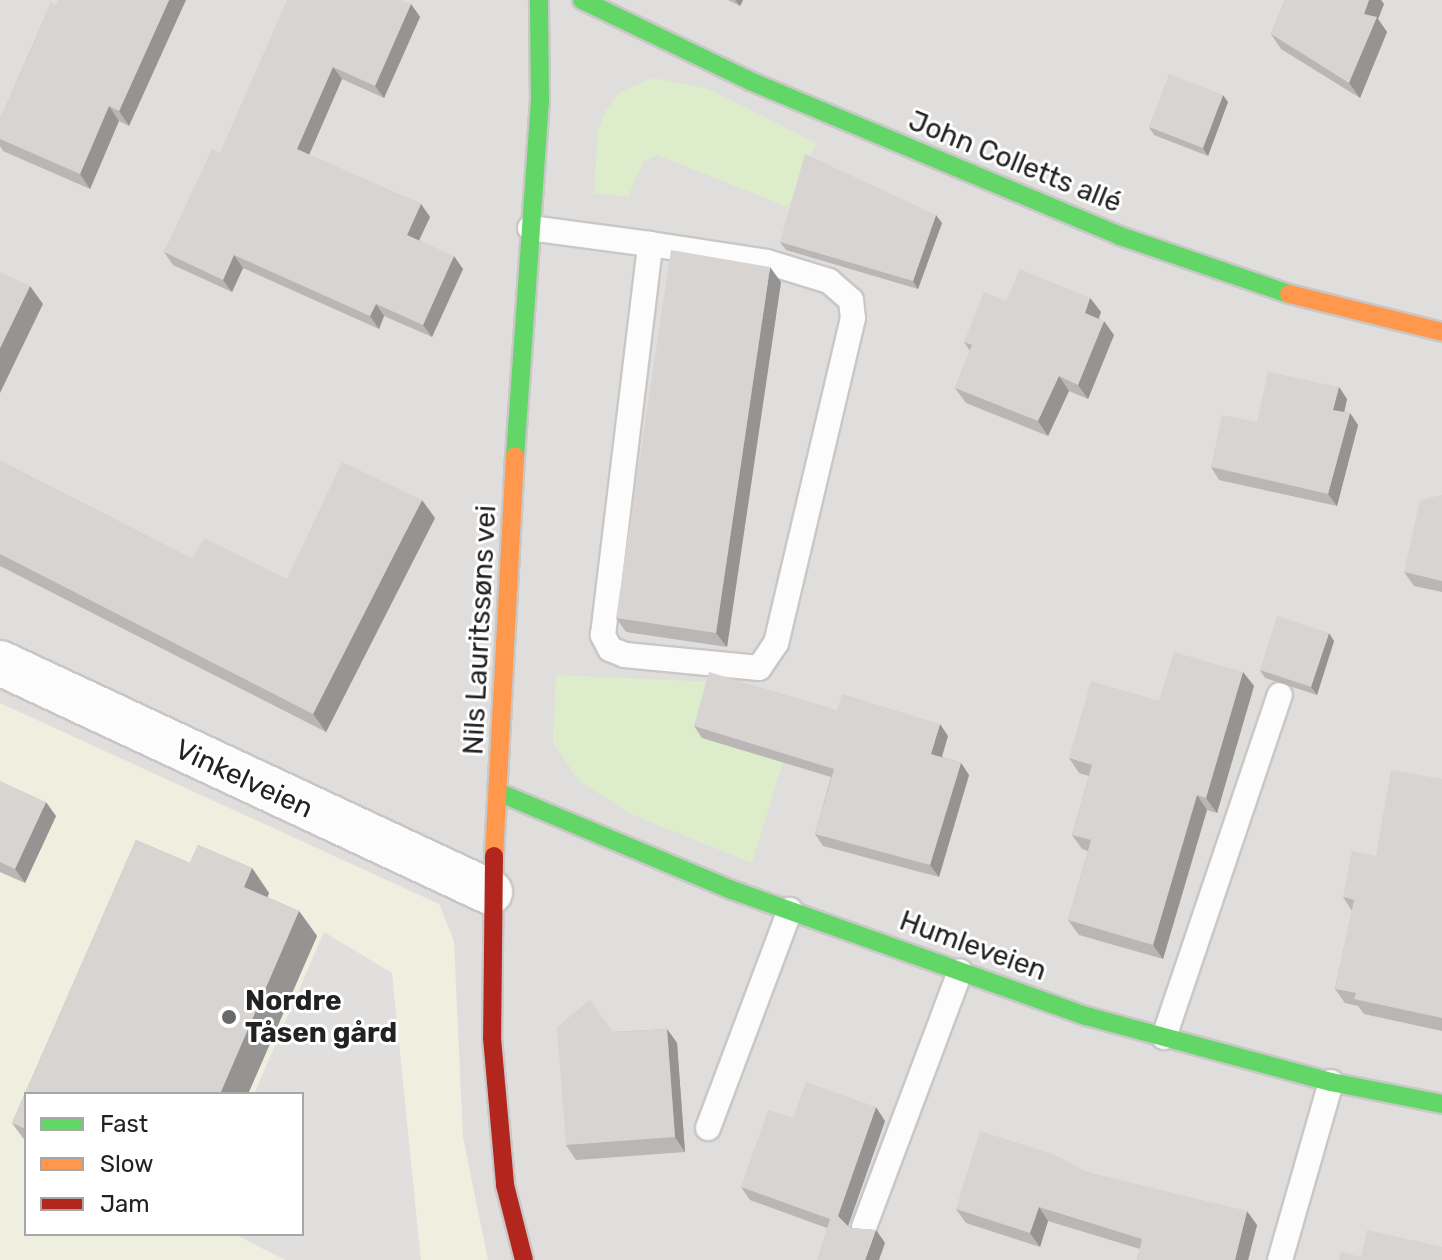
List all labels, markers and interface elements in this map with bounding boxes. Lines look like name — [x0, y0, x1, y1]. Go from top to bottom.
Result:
street label: John Colletts allé — [904, 104, 1126, 220]
street label: Nils Lauritssøns vei — [457, 504, 503, 756]
street label: Vinkelveien — [170, 732, 318, 826]
street label: Humleveien — [895, 904, 1051, 988]
place label: Nordre Tåsen gård — [245, 984, 397, 1050]
marker: Nordre Tåsen gård — [220, 1008, 238, 1026]
legend — [24, 1092, 304, 1236]
text: Fast — [100, 1110, 148, 1138]
text: Slow — [100, 1150, 153, 1178]
text: Jam — [100, 1190, 150, 1218]

